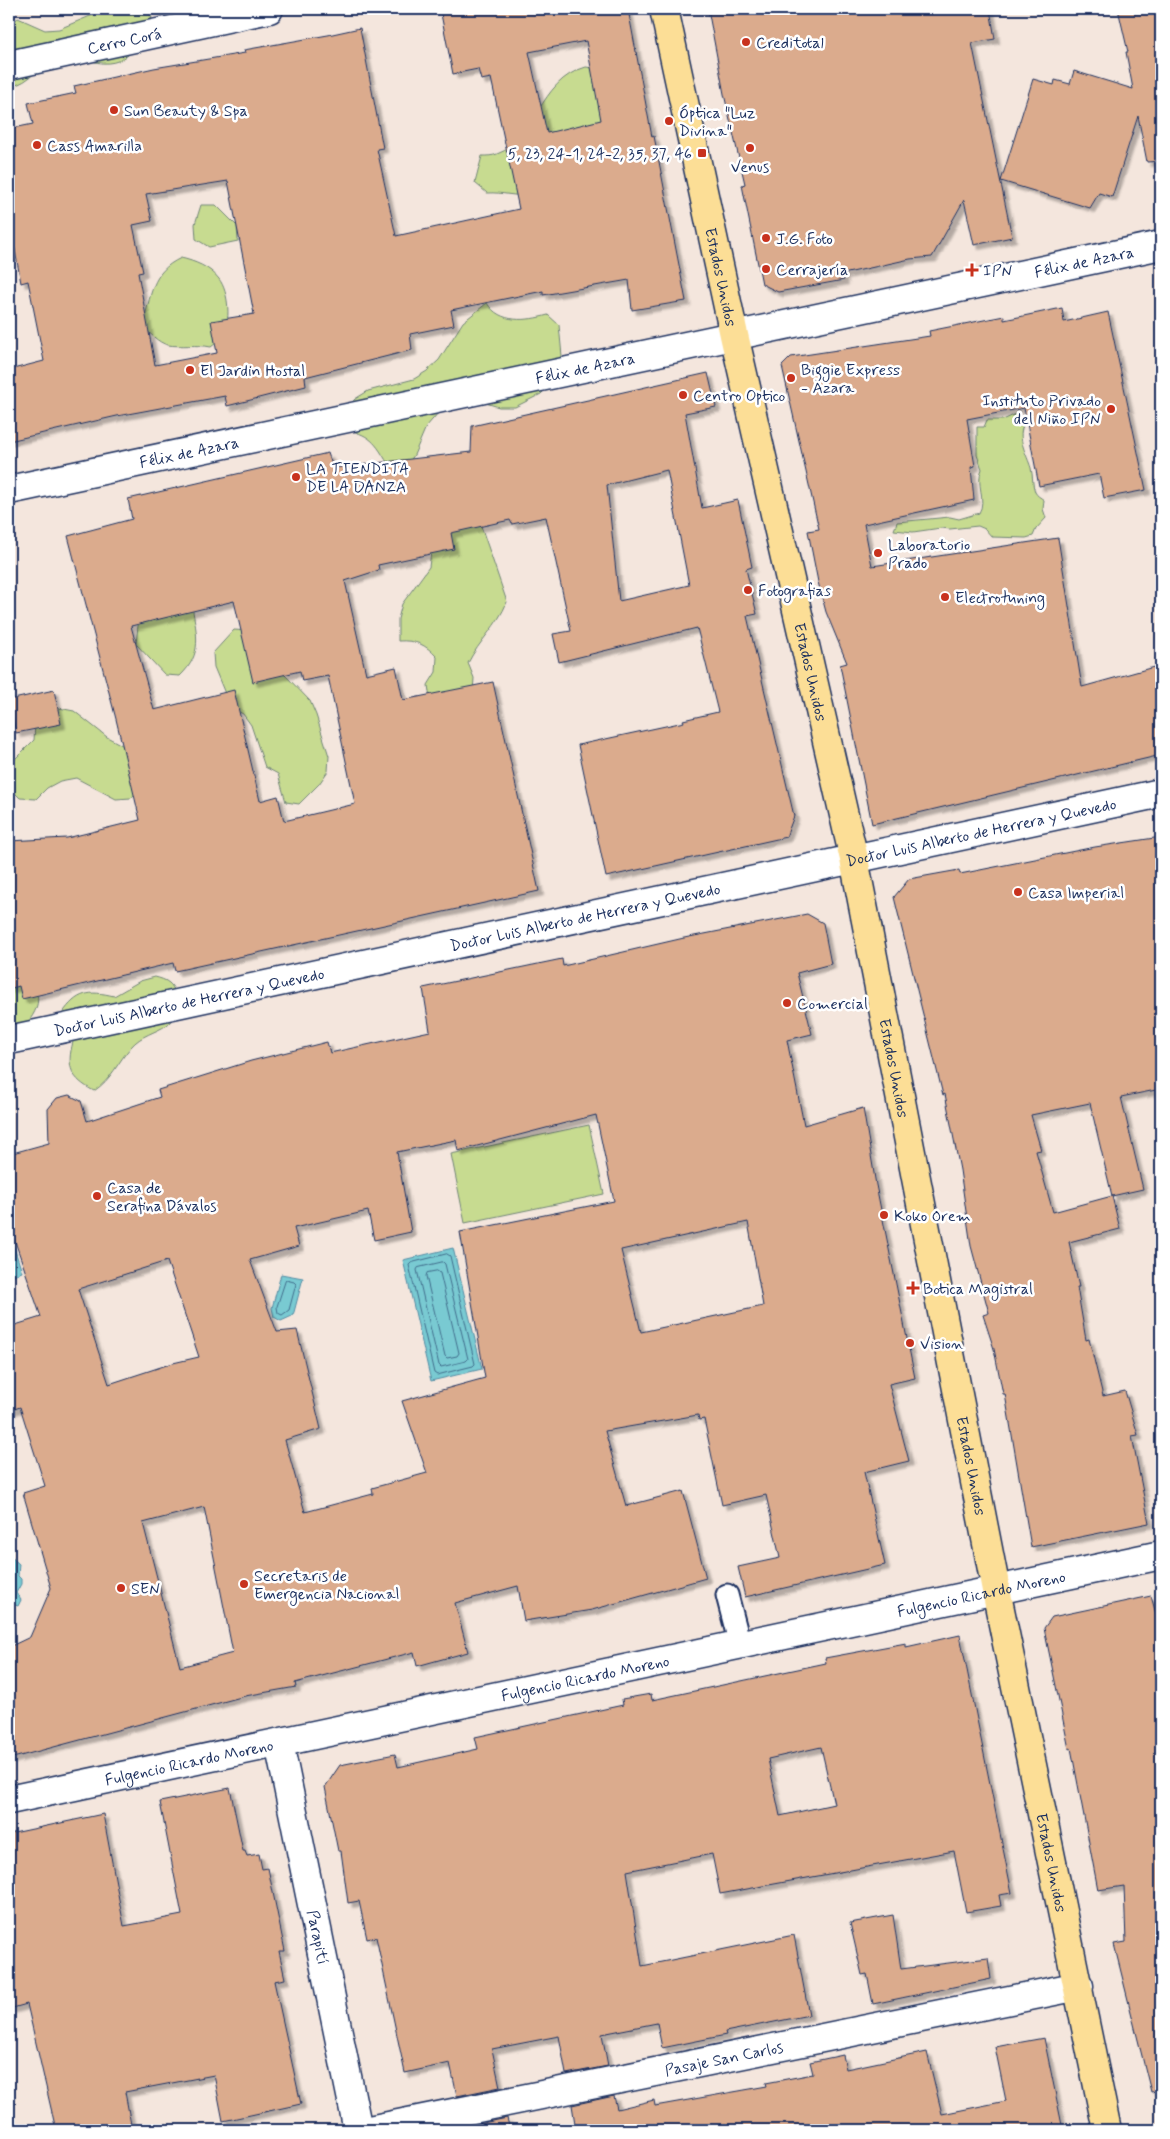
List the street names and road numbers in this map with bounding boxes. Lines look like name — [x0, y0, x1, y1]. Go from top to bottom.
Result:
street label: Cerro Corá — [86, 23, 164, 60]
street label: Estados Unidos — [699, 226, 741, 329]
street label: Félix de Azara — [1033, 242, 1136, 284]
street label: Félix de Azara — [534, 348, 637, 390]
street label: Félix de Azara — [138, 432, 241, 474]
street label: Estados Unidos — [788, 621, 831, 724]
street label: Doctor Luis Alberto de Herrera y Quevedo — [844, 794, 1119, 872]
street label: Doctor Luis Alberto de Herrera y Quevedo — [448, 879, 723, 957]
street label: Doctor Luis Alberto de Herrera y Quevedo — [52, 964, 327, 1042]
street label: Estados Unidos — [873, 1017, 913, 1120]
street label: Estados Unidos — [950, 1415, 990, 1517]
street label: Fulgencio Ricardo Moreno — [896, 1567, 1068, 1623]
street label: Fulgencio Ricardo Moreno — [499, 1651, 672, 1707]
street label: Fulgencio Ricardo Moreno — [103, 1735, 275, 1791]
street label: Estados Unidos — [1030, 1812, 1071, 1914]
street label: Parapití — [301, 1908, 333, 1966]
street label: Pasaje San Carlos — [663, 2037, 785, 2082]

